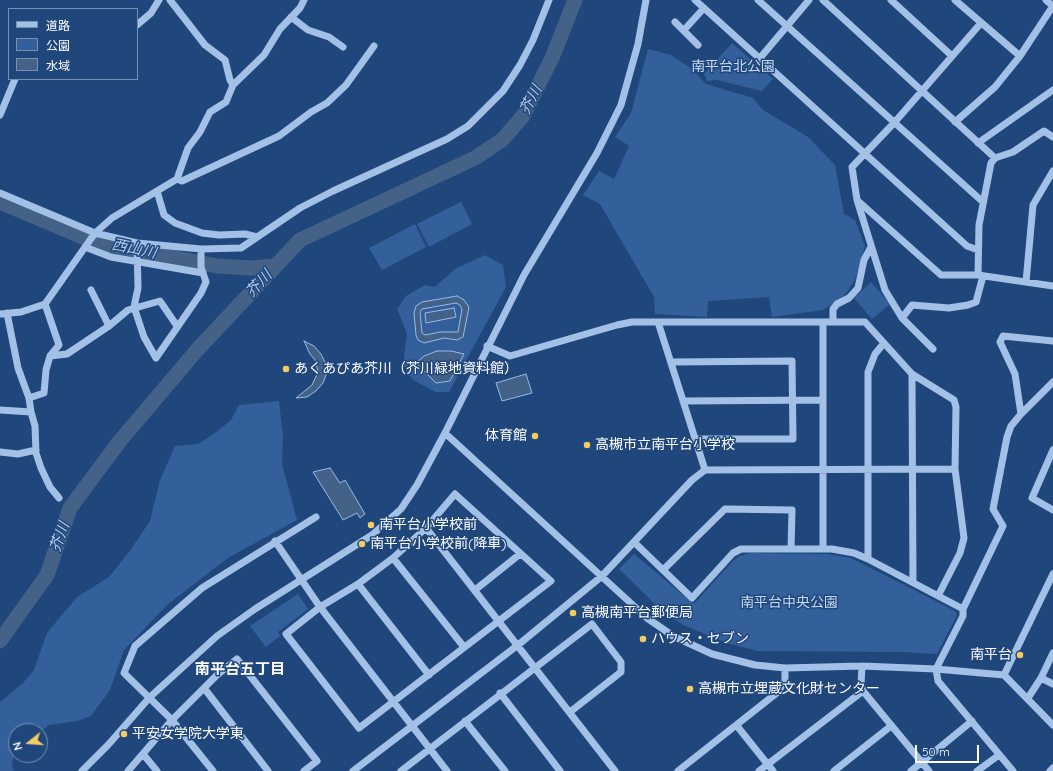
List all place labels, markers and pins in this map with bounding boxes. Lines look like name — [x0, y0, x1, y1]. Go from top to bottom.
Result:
place label: あくあぴあ芥川（芥川緑地資料館） — [294, 361, 518, 377]
marker: あくあぴあ芥川（芥川緑地資料館） — [281, 364, 291, 374]
place label: 体育館 — [485, 428, 527, 444]
marker: 体育館 — [530, 431, 540, 441]
place label: 高槻市立南平台小学校 — [595, 437, 735, 453]
marker: 高槻市立南平台小学校 — [582, 440, 592, 450]
place label: 南平台小学校前 — [379, 517, 477, 533]
marker: 南平台小学校前 — [366, 520, 376, 530]
place label: 南平台小学校前(降車) — [370, 536, 506, 552]
marker: 南平台小学校前(降車) — [357, 539, 367, 549]
place label: 高槻南平台郵便局 — [581, 605, 693, 621]
marker: 高槻南平台郵便局 — [568, 608, 578, 618]
place label: ハウス・セブン — [651, 631, 749, 647]
marker: ハウス・セブン — [638, 634, 648, 644]
place label: 南平台 — [970, 647, 1012, 663]
marker: 南平台 — [1015, 650, 1025, 660]
place label: 高槻市立埋蔵文化財センター — [698, 681, 880, 697]
marker: 高槻市立埋蔵文化財センター — [685, 684, 695, 694]
place label: 平安女学院大学東 — [132, 726, 244, 742]
marker: 平安女学院大学東 — [119, 729, 129, 739]

